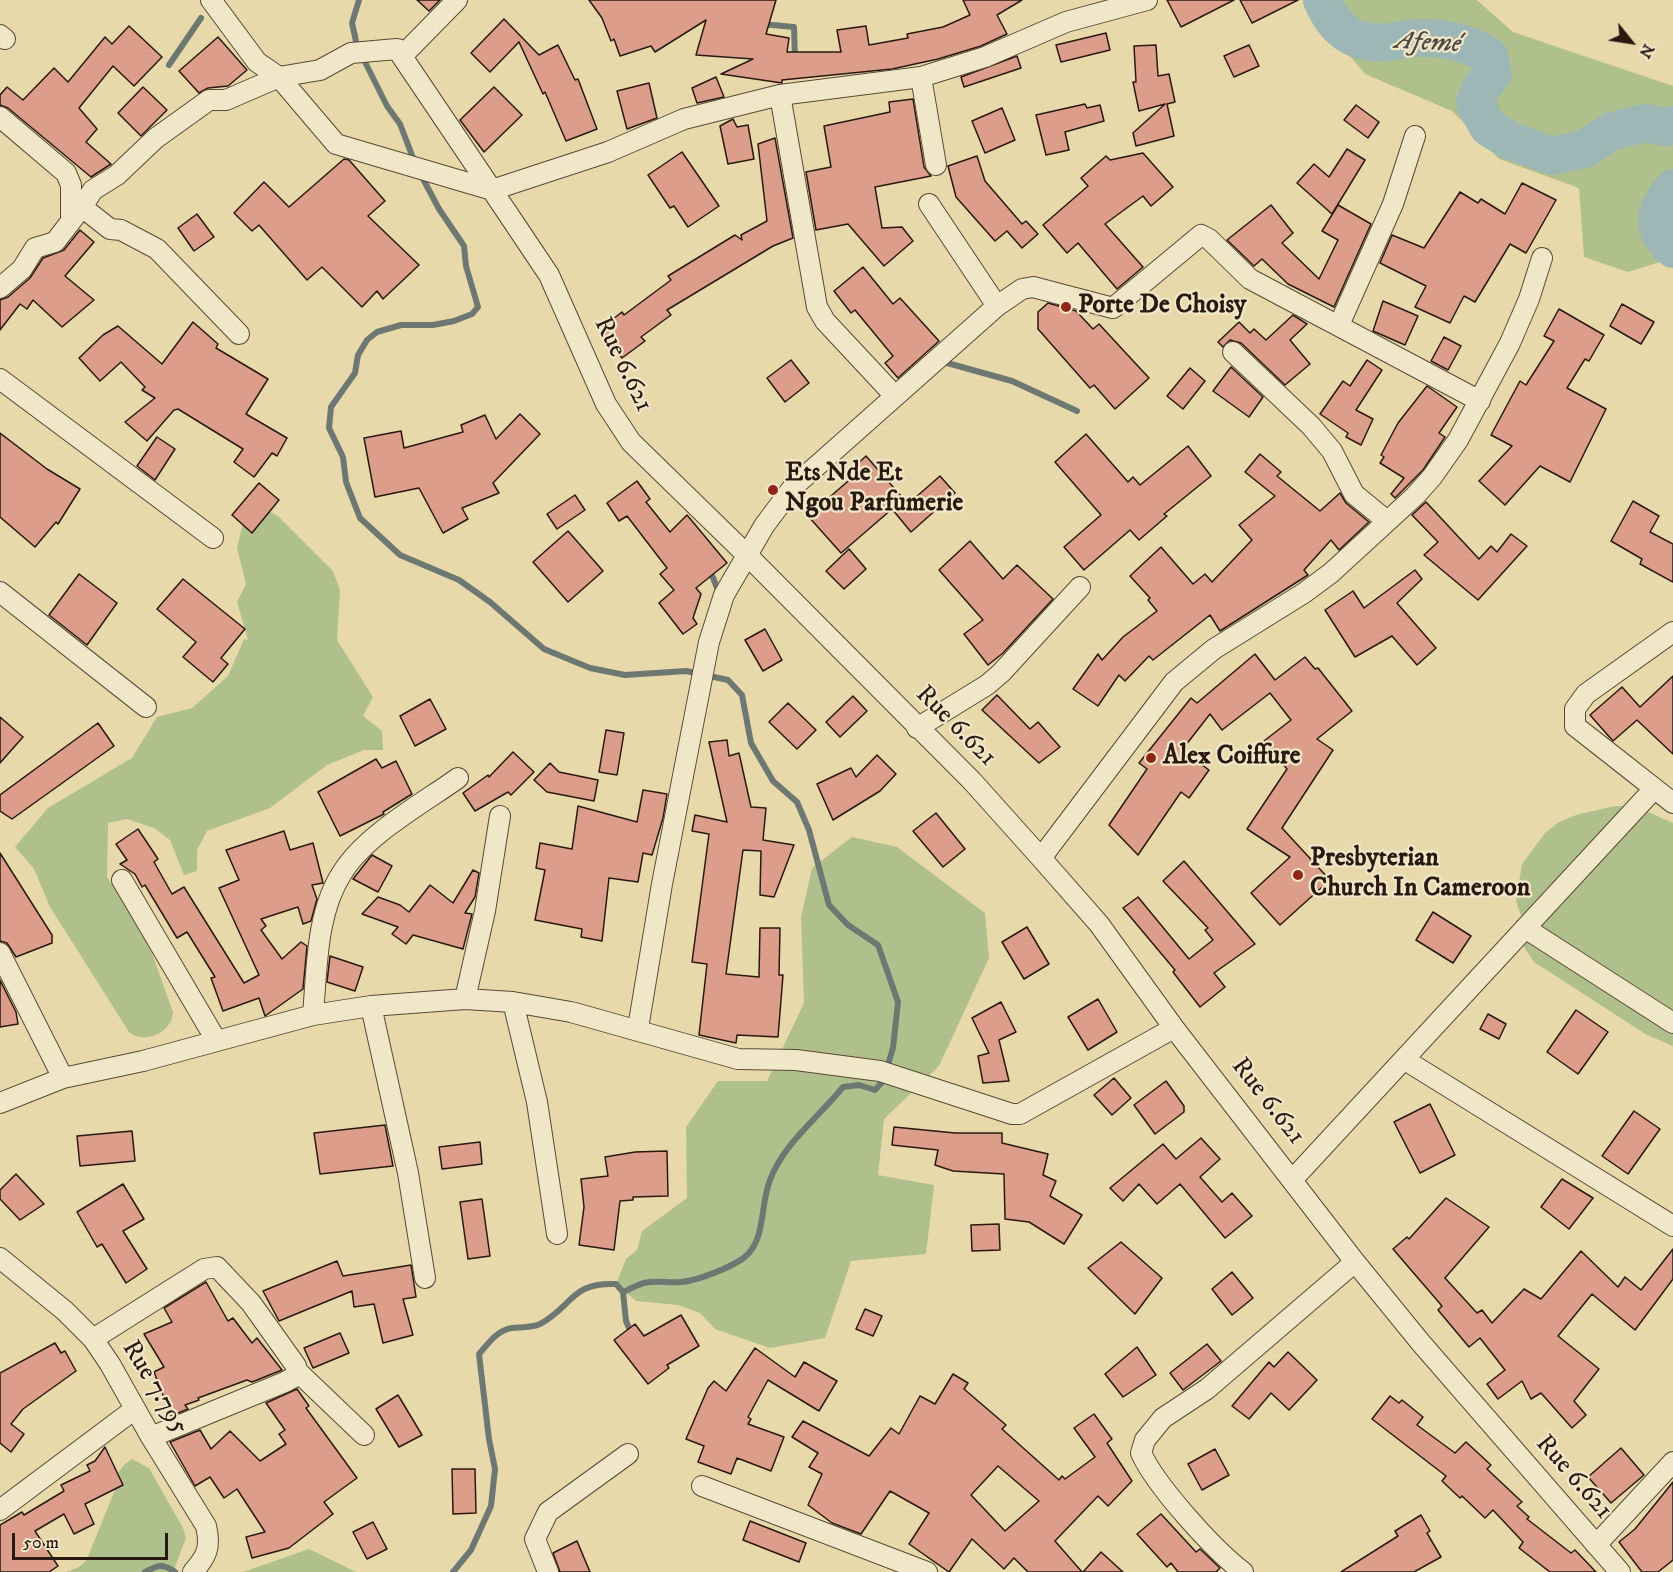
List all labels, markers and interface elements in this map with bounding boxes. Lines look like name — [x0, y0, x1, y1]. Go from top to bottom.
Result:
north arrow — [1601, 12, 1661, 72]
water label: Afemé — [1394, 26, 1462, 62]
text: N — [1635, 40, 1659, 62]
place label: Porte De Choisy — [1078, 291, 1246, 323]
marker: Porte De Choisy — [1059, 300, 1073, 314]
street label: Rue 6.621 — [586, 312, 658, 418]
place label: Ets Nde Et Ngou Parfumerie — [785, 459, 963, 520]
marker: Ets Nde Et Ngou Parfumerie — [766, 483, 780, 497]
street label: Rue 6.621 — [908, 680, 1002, 774]
place label: Alex Coiffure — [1163, 742, 1301, 774]
marker: Alex Coiffure — [1144, 751, 1158, 765]
place label: Presbyterian Church In Cameroon — [1310, 844, 1530, 906]
marker: Presbyterian Church In Cameroon — [1291, 868, 1305, 882]
street label: Rue 6.621 — [1223, 1052, 1311, 1152]
street label: Rue 7.795 — [114, 1335, 194, 1441]
street label: Rue 6.621 — [1528, 1429, 1618, 1527]
scale bar — [15, 1521, 171, 1559]
text: 50 m — [23, 1532, 59, 1554]

